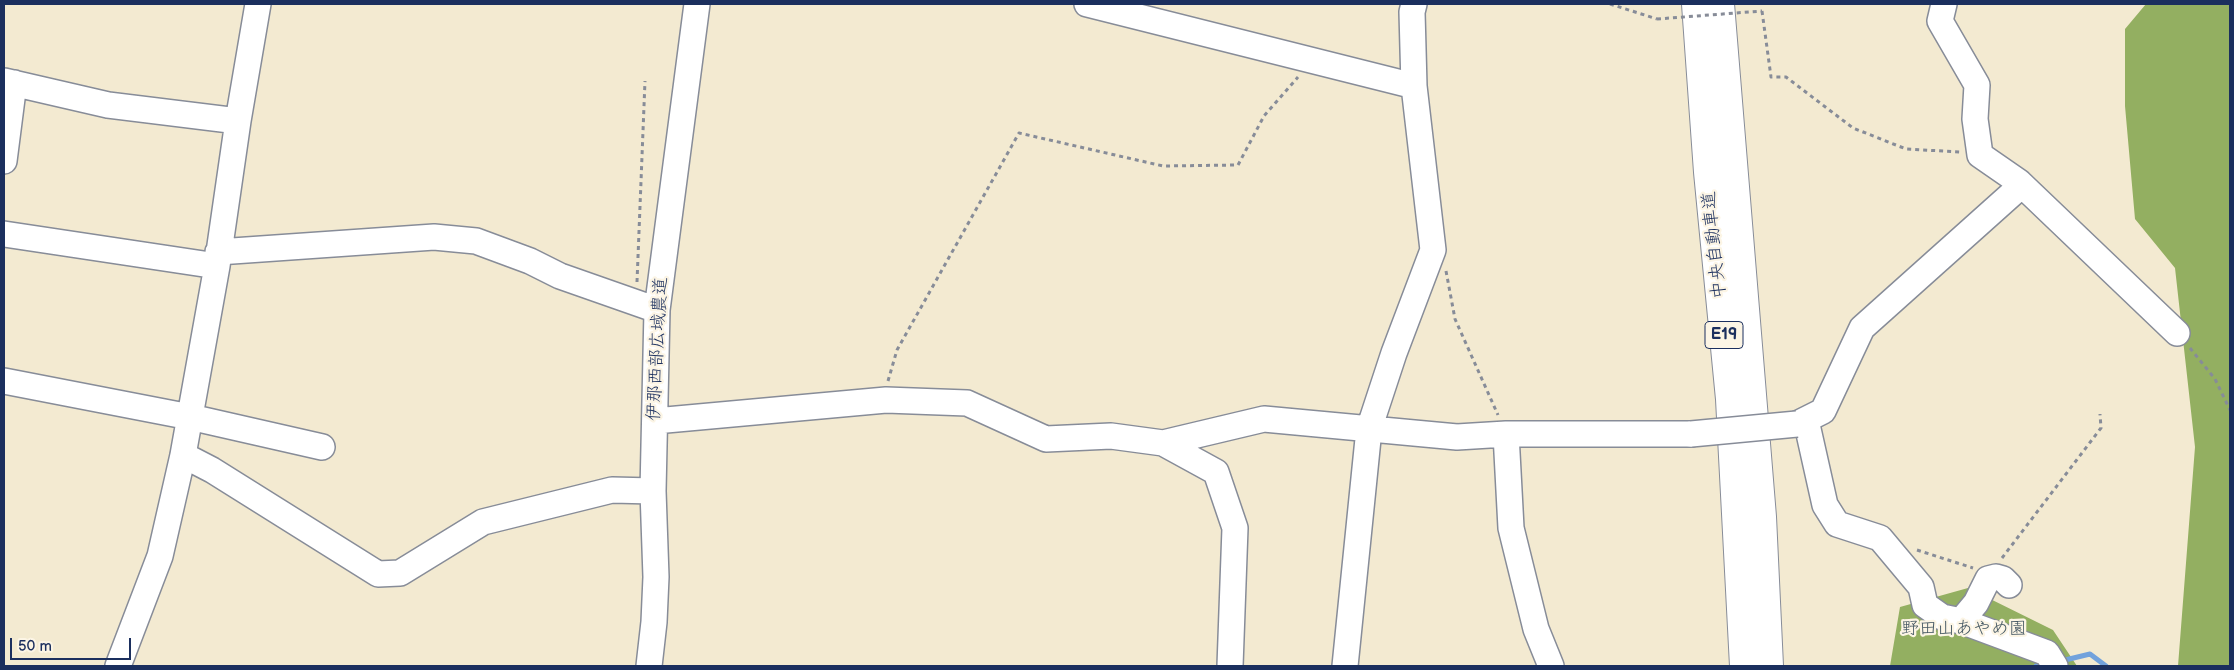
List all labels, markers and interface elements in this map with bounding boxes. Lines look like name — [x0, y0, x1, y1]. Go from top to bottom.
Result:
street label: 中央自動車道 — [1699, 190, 1731, 300]
street label: 伊那西部広域農道 — [643, 277, 673, 421]
road number: E19 — [1705, 322, 1743, 348]
park label: 野田山あやめ園 — [1901, 618, 2027, 640]
scale bar — [12, 628, 134, 660]
text: 50 m — [18, 637, 52, 656]

